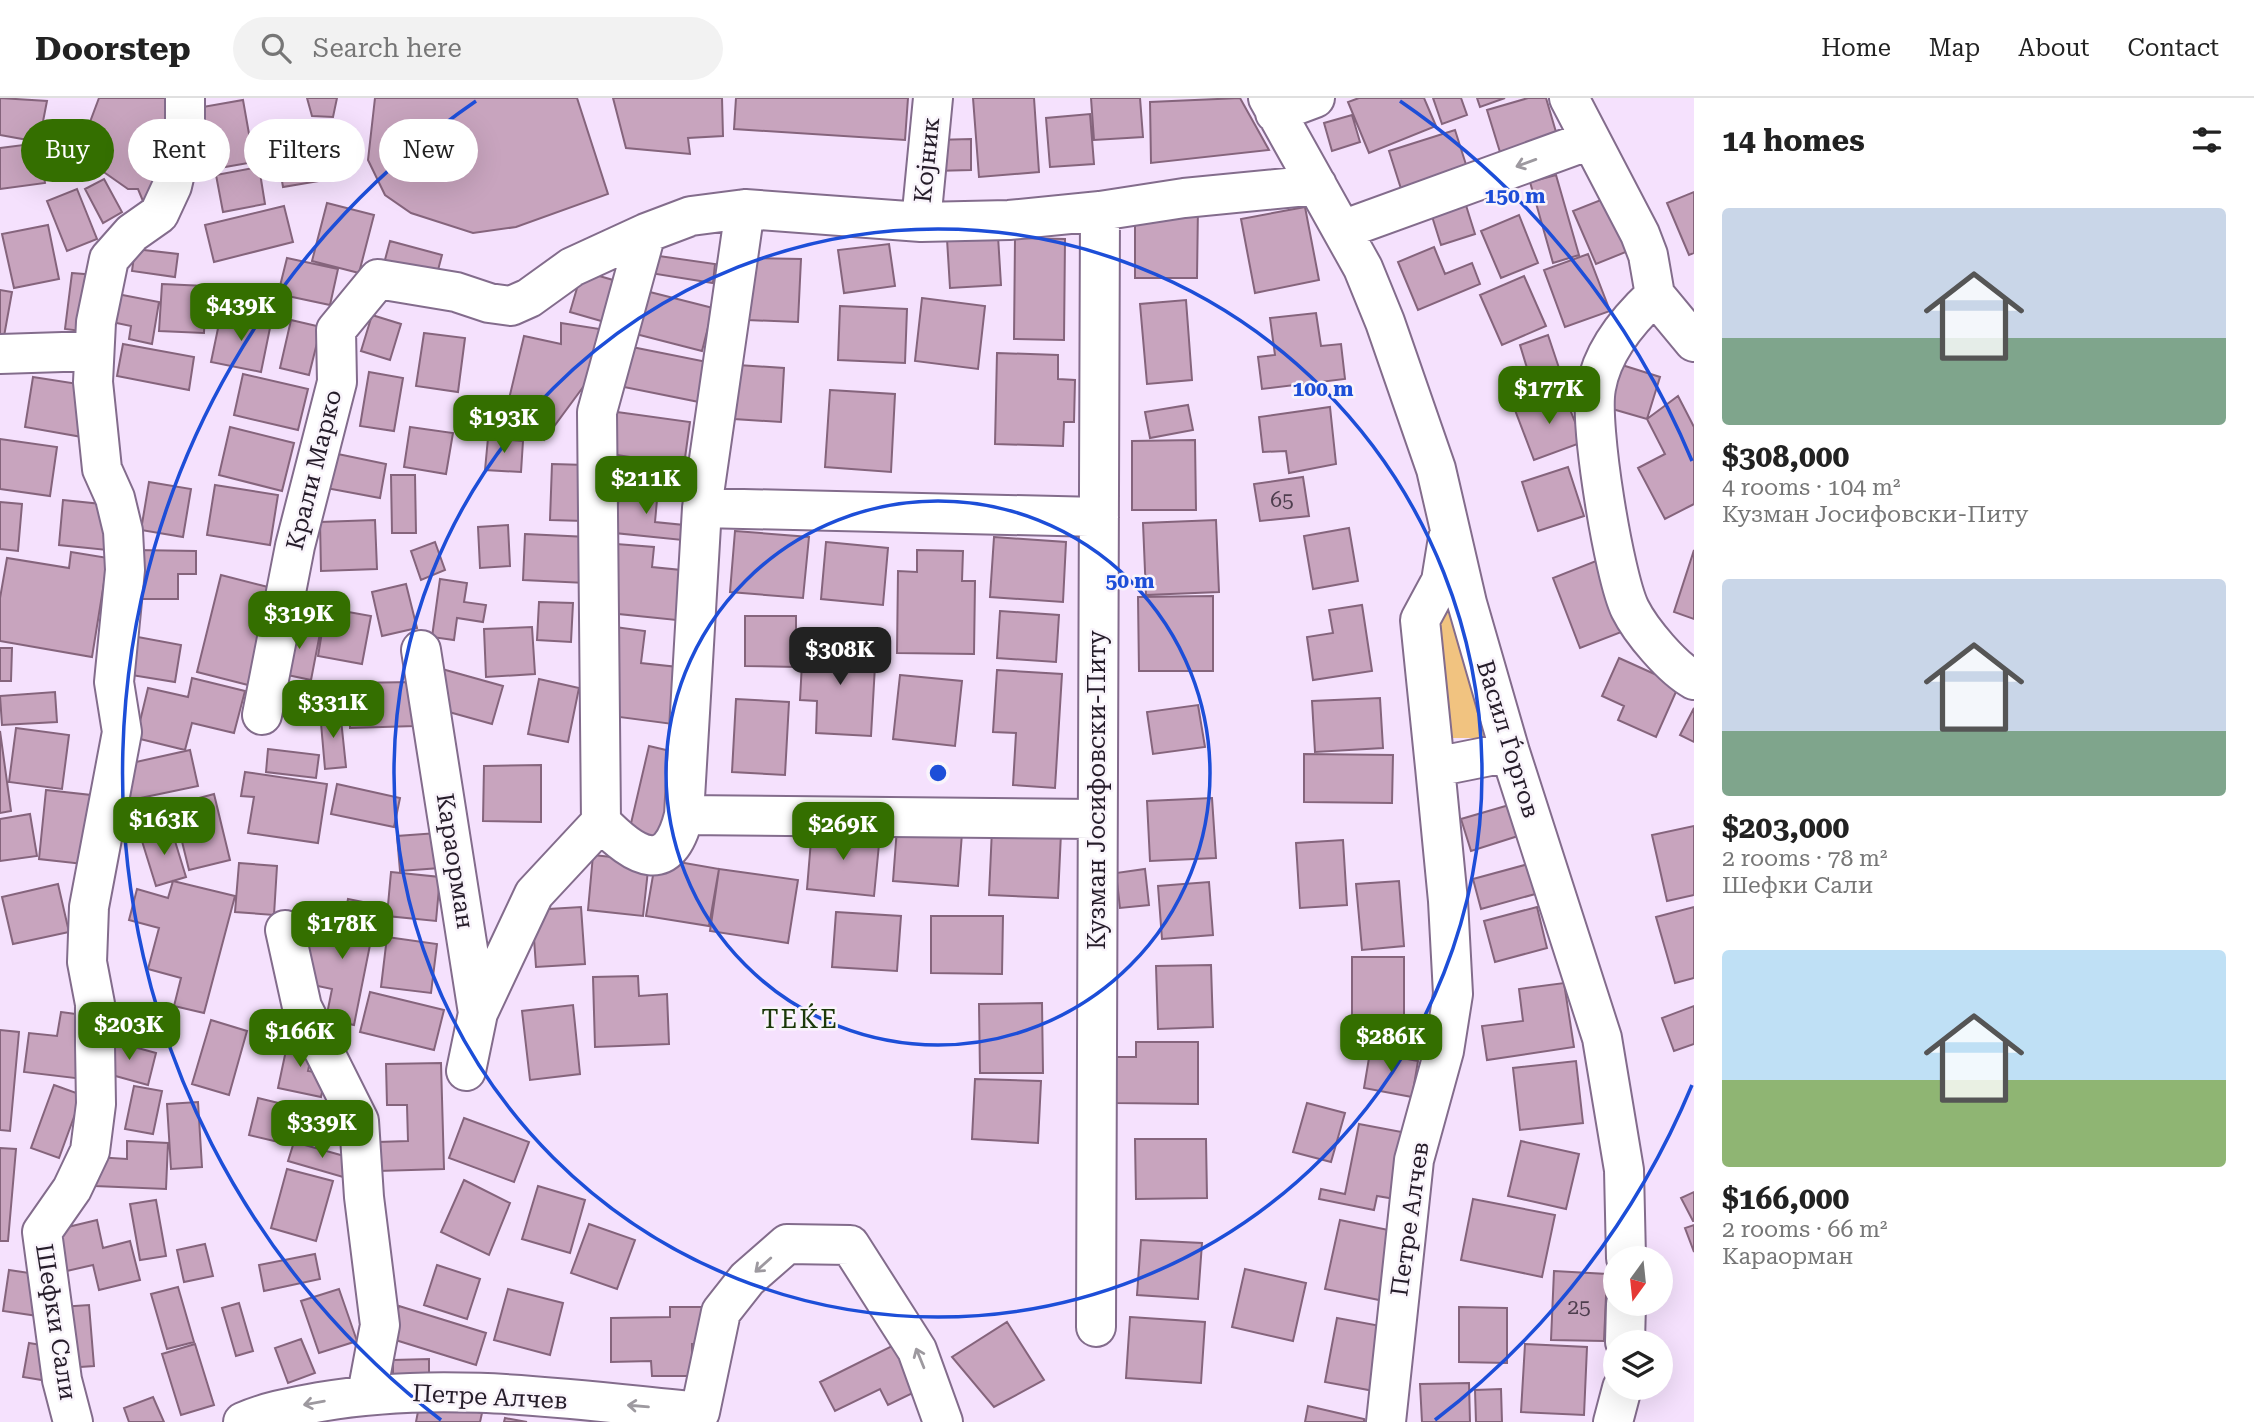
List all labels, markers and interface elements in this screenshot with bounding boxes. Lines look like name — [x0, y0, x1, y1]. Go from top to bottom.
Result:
search box — [233, 17, 723, 80]
text: Doorstep — [35, 29, 191, 68]
icon: search — [257, 29, 295, 67]
text: Search here — [313, 33, 462, 63]
text: Home — [1821, 34, 1891, 62]
text: Map — [1929, 34, 1980, 62]
text: About — [2018, 34, 2089, 62]
text: Contact — [2127, 34, 2219, 62]
street label: Којник — [909, 116, 945, 204]
chip: Buy — [21, 119, 114, 182]
chip: Rent — [128, 119, 230, 182]
chip: Filters — [244, 119, 365, 182]
chip: New — [379, 119, 478, 182]
icon: filters — [2188, 121, 2226, 159]
text: 14 homes — [1722, 123, 1865, 158]
one-way arrow — [1516, 158, 1538, 171]
text: 150 m — [1485, 184, 1545, 208]
icon: home — [1911, 253, 2037, 379]
pin: $439K — [192, 284, 290, 343]
text: $439K — [206, 292, 276, 319]
pin: $177K — [1500, 366, 1598, 426]
text: $177K — [1514, 375, 1584, 402]
text: 100 m — [1293, 377, 1353, 401]
street label: Крали Марко — [281, 387, 347, 553]
pin: $193K — [455, 396, 553, 455]
text: $193K — [469, 404, 539, 431]
text: $308,000 — [1722, 439, 1849, 474]
pin: $211K — [597, 456, 695, 516]
text: $211K — [611, 465, 681, 492]
text: 4 rooms · 104 m² — [1722, 474, 1900, 501]
house number: 65 — [1270, 488, 1294, 512]
text: Кузман Јосифовски-Питу — [1722, 501, 2028, 528]
text: 50 m — [1105, 569, 1155, 593]
pin: $319K — [250, 592, 348, 651]
text: $319K — [264, 600, 334, 627]
icon: home — [1911, 624, 2037, 750]
pin: $308K — [791, 628, 889, 687]
street label: Кузман Јосифовски-Питу — [1083, 629, 1111, 950]
text: $308K — [805, 636, 875, 663]
street label: Васил Ѓоргов — [1471, 657, 1546, 821]
pin: $331K — [284, 680, 382, 740]
text: $331K — [298, 689, 368, 716]
centre of rings — [926, 761, 950, 785]
street label: Караорман — [430, 791, 480, 931]
pin: $163K — [115, 798, 213, 857]
pin: $269K — [794, 802, 892, 862]
text: $163K — [129, 806, 199, 833]
text: $203,000 — [1722, 810, 1849, 845]
text: $269K — [808, 811, 878, 838]
text: 2 rooms · 78 m² — [1722, 845, 1888, 872]
text: Шефки Сали — [1722, 872, 1873, 899]
pin: $178K — [293, 902, 391, 961]
text: $178K — [307, 910, 377, 937]
icon: home — [1911, 995, 2037, 1121]
pin: $203K — [80, 1002, 178, 1062]
district label: ТЕЌЕ — [761, 1003, 839, 1034]
pin: $166K — [251, 1010, 349, 1069]
text: $203K — [94, 1011, 164, 1038]
pin: $286K — [1342, 1014, 1440, 1074]
text: $166K — [265, 1018, 335, 1045]
text: $286K — [1356, 1023, 1426, 1050]
pin: $339K — [273, 1100, 371, 1160]
text: $339K — [287, 1109, 357, 1136]
street label: Петре Алчев — [1385, 1140, 1435, 1298]
text: $166,000 — [1722, 1181, 1849, 1216]
text: 2 rooms · 66 m² — [1722, 1216, 1888, 1243]
street label: Шефки Сали — [30, 1242, 82, 1402]
text: Караорман — [1722, 1243, 1853, 1270]
north arrow — [1603, 1246, 1673, 1316]
map controls — [1603, 1246, 1673, 1400]
one-way arrow — [754, 1257, 772, 1273]
house number: 25 — [1567, 1295, 1591, 1319]
button: layers — [1603, 1330, 1673, 1400]
one-way arrow — [912, 1347, 925, 1369]
street label: Петре Алчев — [412, 1379, 568, 1415]
one-way arrow — [303, 1397, 326, 1410]
one-way arrow — [627, 1400, 650, 1413]

